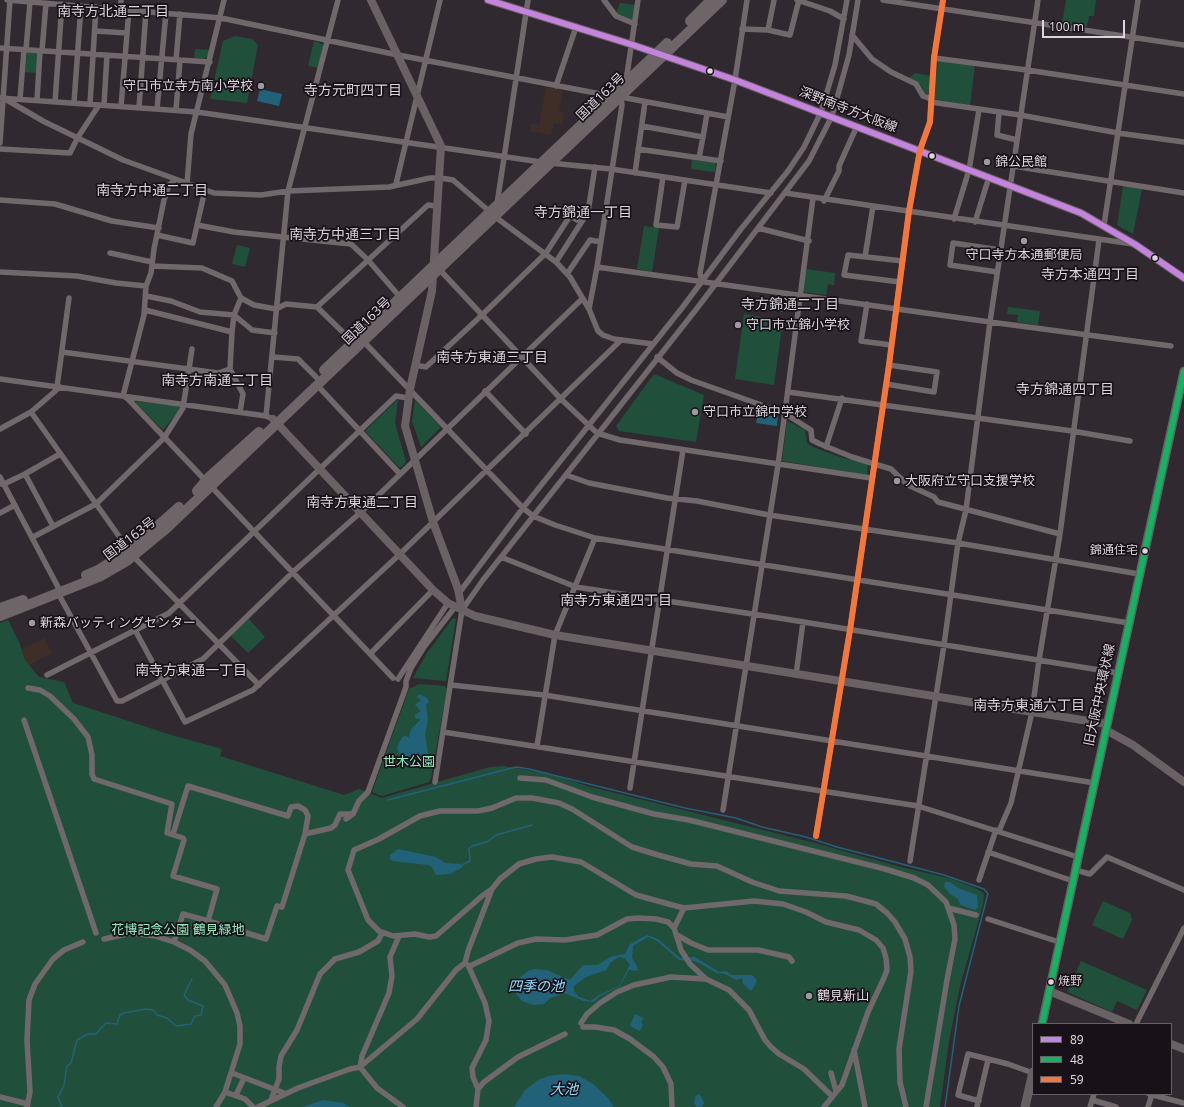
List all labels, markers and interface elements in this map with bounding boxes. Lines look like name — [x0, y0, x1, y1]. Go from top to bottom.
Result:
district label: 南寺方北通二丁目 — [57, 4, 169, 20]
scale bar — [1044, 12, 1127, 38]
text: 100 m — [1049, 18, 1084, 35]
unlabelled marker — [705, 66, 715, 76]
street label: 国道163号 — [574, 70, 628, 124]
place label: 守口市立寺方南小学校 — [123, 78, 253, 94]
marker: 守口市立寺方南小学校 — [256, 81, 266, 91]
district label: 寺方元町四丁目 — [304, 83, 402, 99]
street label: 深野南寺方大阪線 — [797, 84, 899, 136]
unlabelled marker — [927, 151, 937, 161]
place label: 錦公民館 — [995, 154, 1047, 170]
marker: 錦公民館 — [982, 157, 992, 167]
district label: 南寺方中通二丁目 — [96, 183, 208, 199]
district label: 寺方錦通一丁目 — [534, 205, 632, 221]
district label: 南寺方中通三丁目 — [289, 227, 401, 243]
marker: 守口寺方本通郵便局 — [1019, 236, 1029, 246]
place label: 守口寺方本通郵便局 — [966, 247, 1082, 263]
unlabelled marker — [1150, 253, 1160, 263]
district label: 寺方本通四丁目 — [1041, 267, 1139, 283]
street label: 国道163号 — [340, 294, 394, 348]
district label: 寺方錦通二丁目 — [741, 297, 839, 313]
place label: 守口市立錦小学校 — [746, 317, 850, 333]
marker: 守口市立錦小学校 — [733, 320, 743, 330]
district label: 南寺方東通三丁目 — [436, 350, 548, 366]
district label: 南寺方南通二丁目 — [161, 373, 273, 389]
district label: 寺方錦通四丁目 — [1016, 382, 1114, 398]
place label: 守口市立錦中学校 — [703, 404, 807, 420]
marker: 守口市立錦中学校 — [690, 407, 700, 417]
place label: 大阪府立守口支援学校 — [905, 473, 1035, 489]
marker: 大阪府立守口支援学校 — [892, 476, 902, 486]
district label: 南寺方東通二丁目 — [306, 495, 418, 511]
street label: 国道163号 — [101, 514, 159, 564]
place label: 錦通住宅 — [1090, 544, 1138, 558]
marker: 錦通住宅 — [1140, 546, 1150, 556]
district label: 南寺方東通四丁目 — [560, 593, 672, 609]
place label: 新森バッティングセンター — [40, 615, 196, 631]
marker: 新森バッティングセンター — [27, 618, 37, 628]
street label: 旧大阪中央環状線 — [1082, 643, 1118, 747]
district label: 南寺方東通一丁目 — [135, 663, 247, 679]
district label: 南寺方東通六丁目 — [973, 698, 1085, 714]
park label: 世木公園 — [383, 754, 435, 770]
park label: 花博記念公園 鶴見緑地 — [111, 922, 245, 938]
place label: 焼野 — [1058, 975, 1082, 989]
marker: 焼野 — [1046, 977, 1056, 987]
water label: 四季の池 — [508, 979, 564, 995]
place label: 鶴見新山 — [817, 988, 869, 1004]
marker: 鶴見新山 — [804, 991, 814, 1001]
legend — [1032, 1023, 1172, 1095]
text: 89 — [1070, 1031, 1084, 1048]
text: 48 — [1070, 1051, 1084, 1068]
text: 59 — [1070, 1071, 1084, 1088]
water label: 大池 — [550, 1082, 578, 1098]

